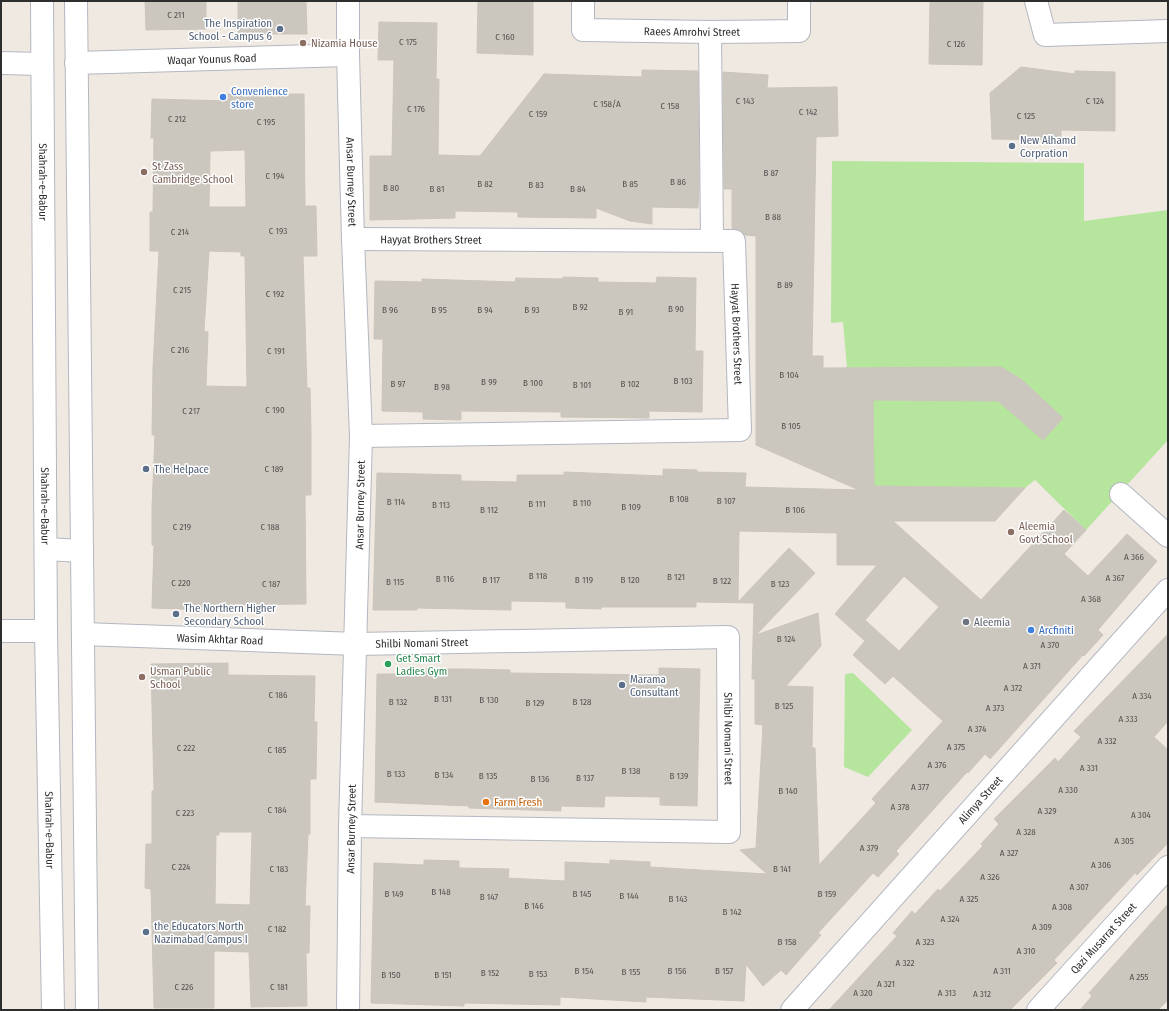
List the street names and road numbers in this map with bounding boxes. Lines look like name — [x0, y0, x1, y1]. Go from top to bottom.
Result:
street label: Raees Amrohvi Street — [644, 25, 741, 39]
street label: Waqar Younus Road — [167, 52, 257, 67]
street label: Ansar Burney Street — [343, 137, 359, 227]
street label: Shahrah-e-Babur — [36, 143, 49, 221]
street label: Hayyat Brothers Street — [380, 233, 482, 247]
street label: Hayyat Brothers Street — [728, 283, 745, 385]
street label: Ansar Burney Street — [353, 460, 368, 550]
street label: Shahrah-e-Babur — [38, 467, 51, 545]
street label: Wasim Akhtar Road — [176, 631, 263, 648]
street label: Shilbi Nomani Street — [375, 636, 469, 651]
street label: Shilbi Nomani Street — [721, 692, 735, 786]
street label: Alimya Street — [956, 773, 1005, 827]
street label: Ansar Burney Street — [344, 784, 359, 874]
street label: Shahrah-e-Babur — [42, 791, 56, 869]
street label: Qazi Musarrat Street — [1068, 900, 1139, 977]

